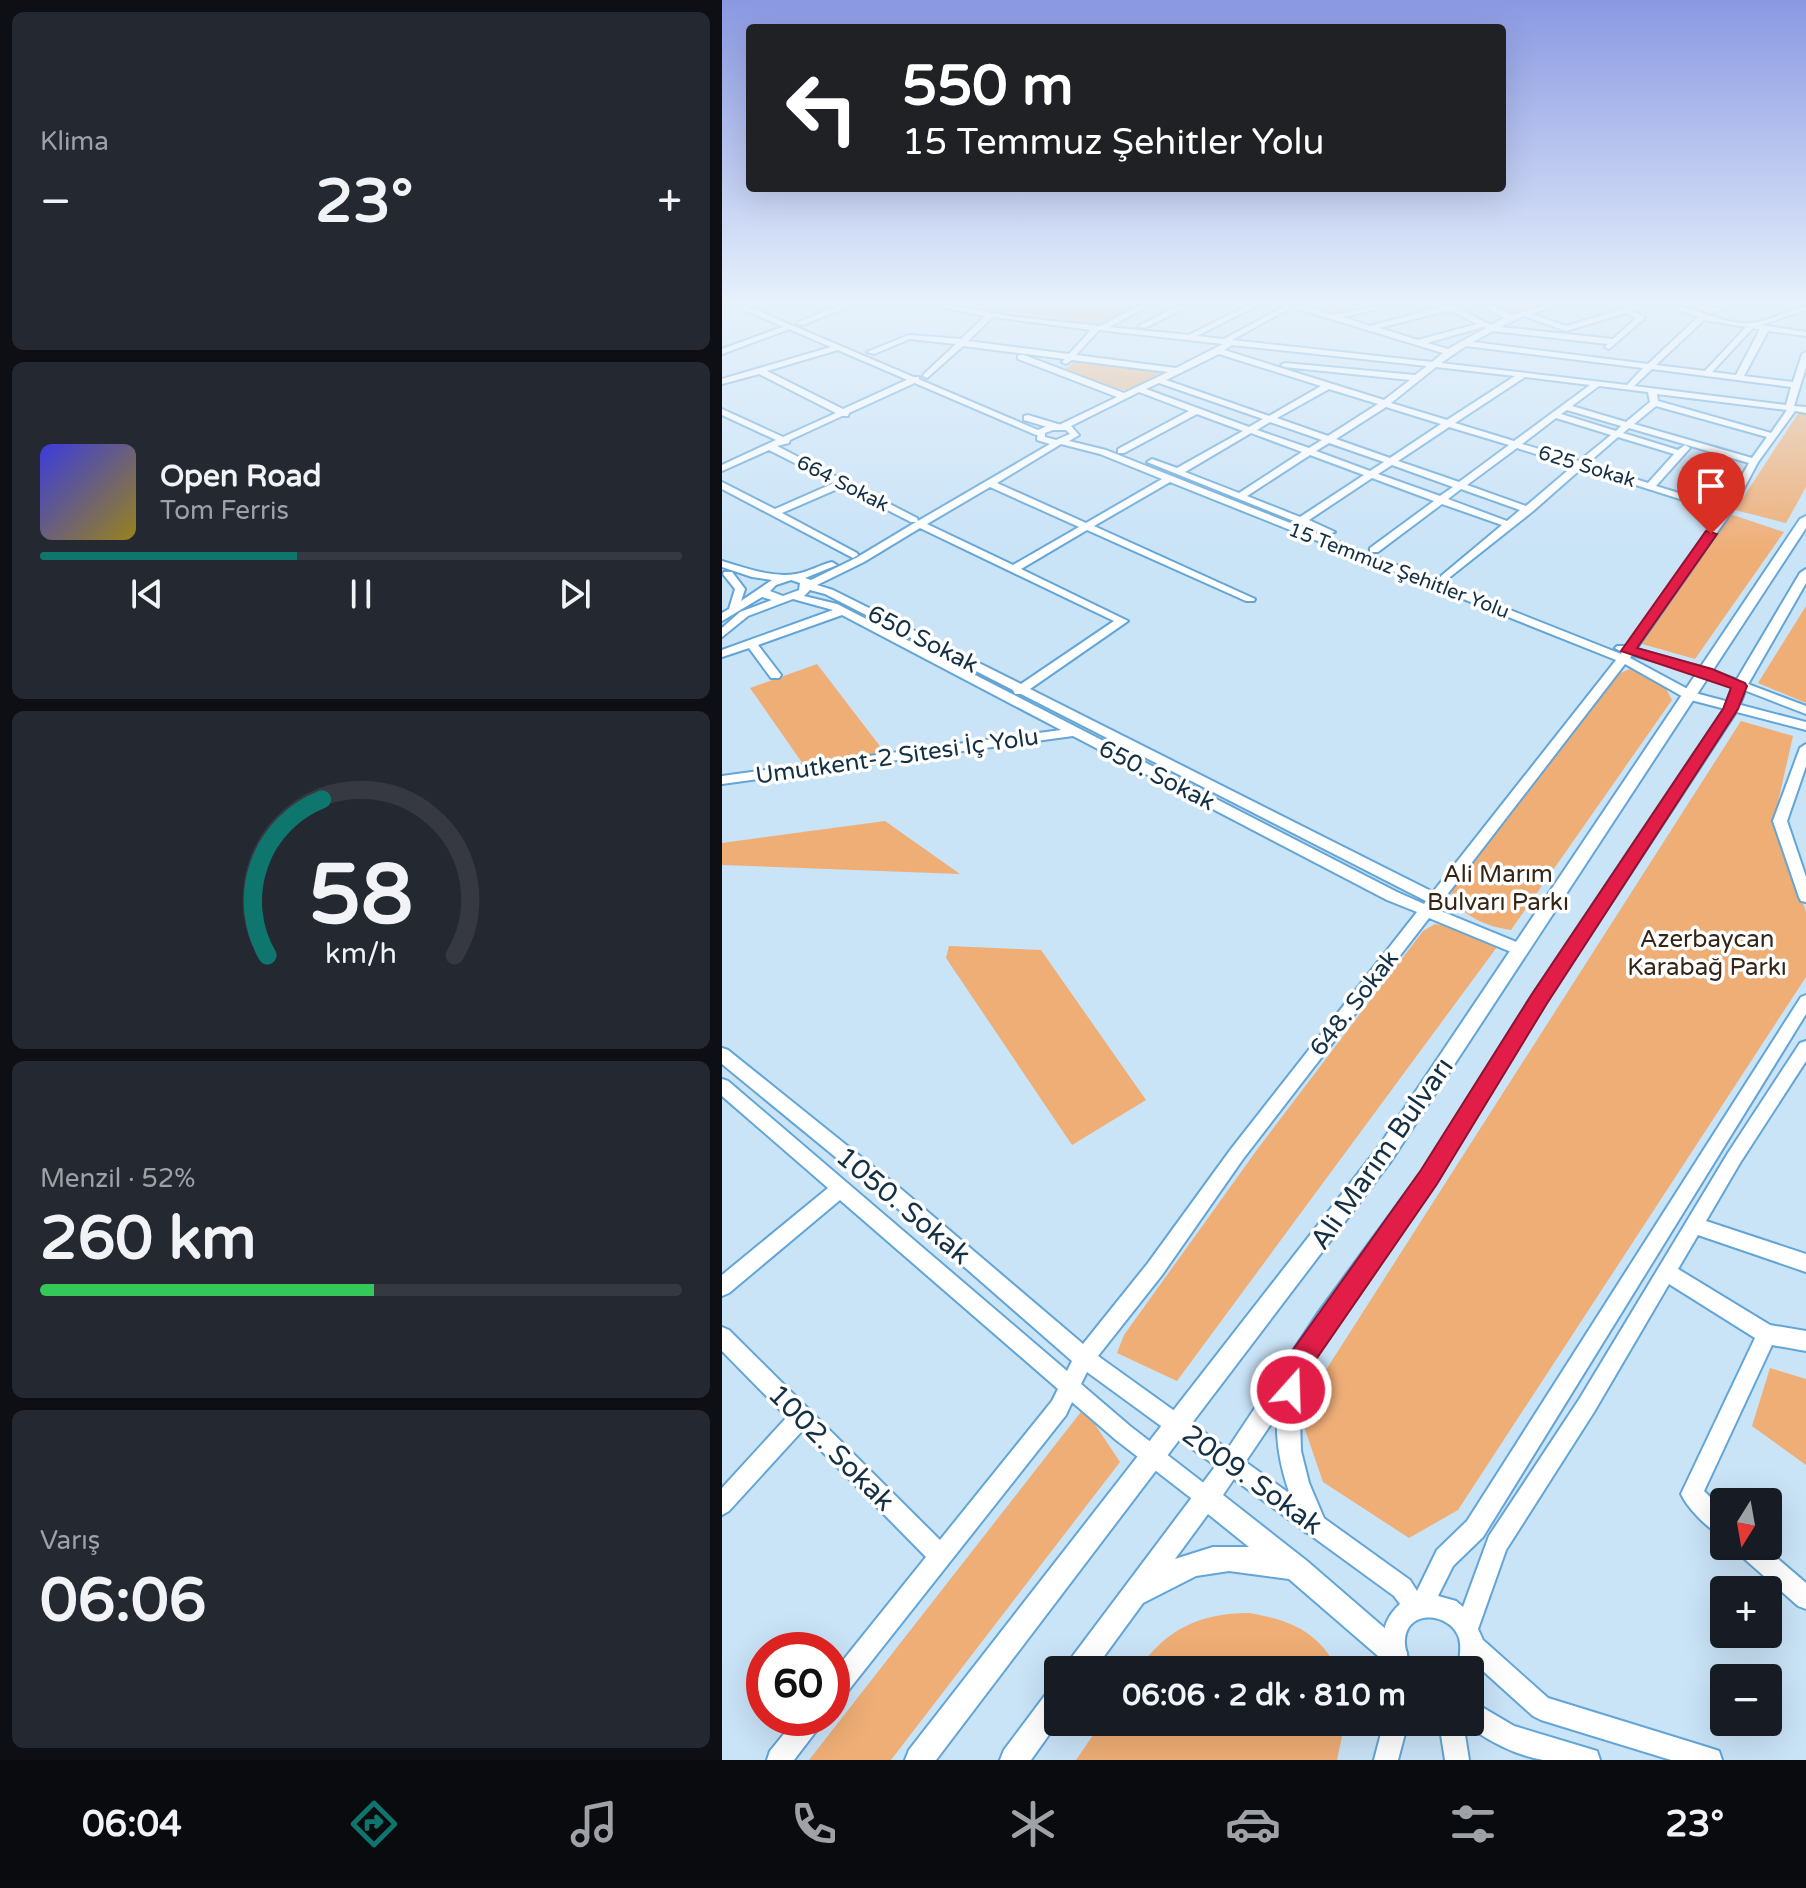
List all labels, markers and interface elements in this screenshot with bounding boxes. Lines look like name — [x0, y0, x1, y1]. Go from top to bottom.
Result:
text: 550 m — [902, 53, 1073, 120]
icon: left — [770, 56, 874, 160]
text: 15 Temmuz Şehitler Yolu — [902, 121, 1325, 164]
text: Klima — [40, 126, 109, 157]
text: 23° — [315, 166, 413, 238]
text: − — [40, 176, 71, 229]
text: + — [657, 176, 682, 229]
street label: 625 Sokak — [1535, 441, 1638, 493]
street label: 664 Sokak — [792, 450, 893, 517]
pin — [1677, 452, 1745, 534]
text: Open Road — [160, 458, 321, 495]
icon: arrive — [1689, 464, 1733, 508]
text: Tom Ferris — [160, 495, 289, 526]
street label: 15 Temmuz Şehitler Yolu — [1285, 518, 1513, 624]
icon: previous — [125, 572, 169, 616]
icon: pause — [339, 572, 383, 616]
icon: next — [553, 572, 597, 616]
street label: 650 Sokak — [863, 599, 983, 680]
street label: Umutkent-2 Sitesi İç Yolu — [754, 722, 1041, 791]
street label: 650. Sokak — [1094, 734, 1220, 817]
text: 58 — [309, 846, 413, 946]
park label: Ali Marım Bulvarı Parkı — [1427, 860, 1569, 917]
park label: Azerbaycan Karabağ Parkı — [1627, 925, 1787, 982]
text: km/h — [325, 937, 397, 971]
street label: 648. Sokak — [1304, 945, 1405, 1062]
street label: Ali Marım Bulvarı — [1303, 1051, 1461, 1256]
street label: 1050. Sokak — [829, 1140, 978, 1272]
text: Menzil · 52% — [40, 1163, 195, 1194]
text: 260 km — [40, 1203, 256, 1275]
position arrow — [1249, 1348, 1333, 1432]
street label: 1002. Sokak — [761, 1377, 902, 1518]
street label: 2009. Sokak — [1176, 1418, 1329, 1542]
north arrow — [1710, 1488, 1782, 1560]
map controls — [1710, 1488, 1782, 1736]
text: Varış — [40, 1525, 100, 1556]
text: 06:06 — [40, 1565, 206, 1637]
button: + — [1710, 1576, 1782, 1648]
speed limit sign: 60 — [746, 1632, 850, 1736]
button: − — [1710, 1664, 1782, 1736]
text: 06:06 · 2 dk · 810 m — [1122, 1677, 1406, 1714]
icon: directions — [346, 1796, 402, 1852]
icon: music — [566, 1796, 622, 1852]
icon: phone — [786, 1796, 842, 1852]
icon: climate — [1005, 1796, 1061, 1852]
icon: car — [1225, 1796, 1281, 1852]
icon: filters — [1445, 1796, 1501, 1852]
text: 06:04 — [82, 1803, 182, 1846]
text: 23° — [1665, 1803, 1724, 1846]

